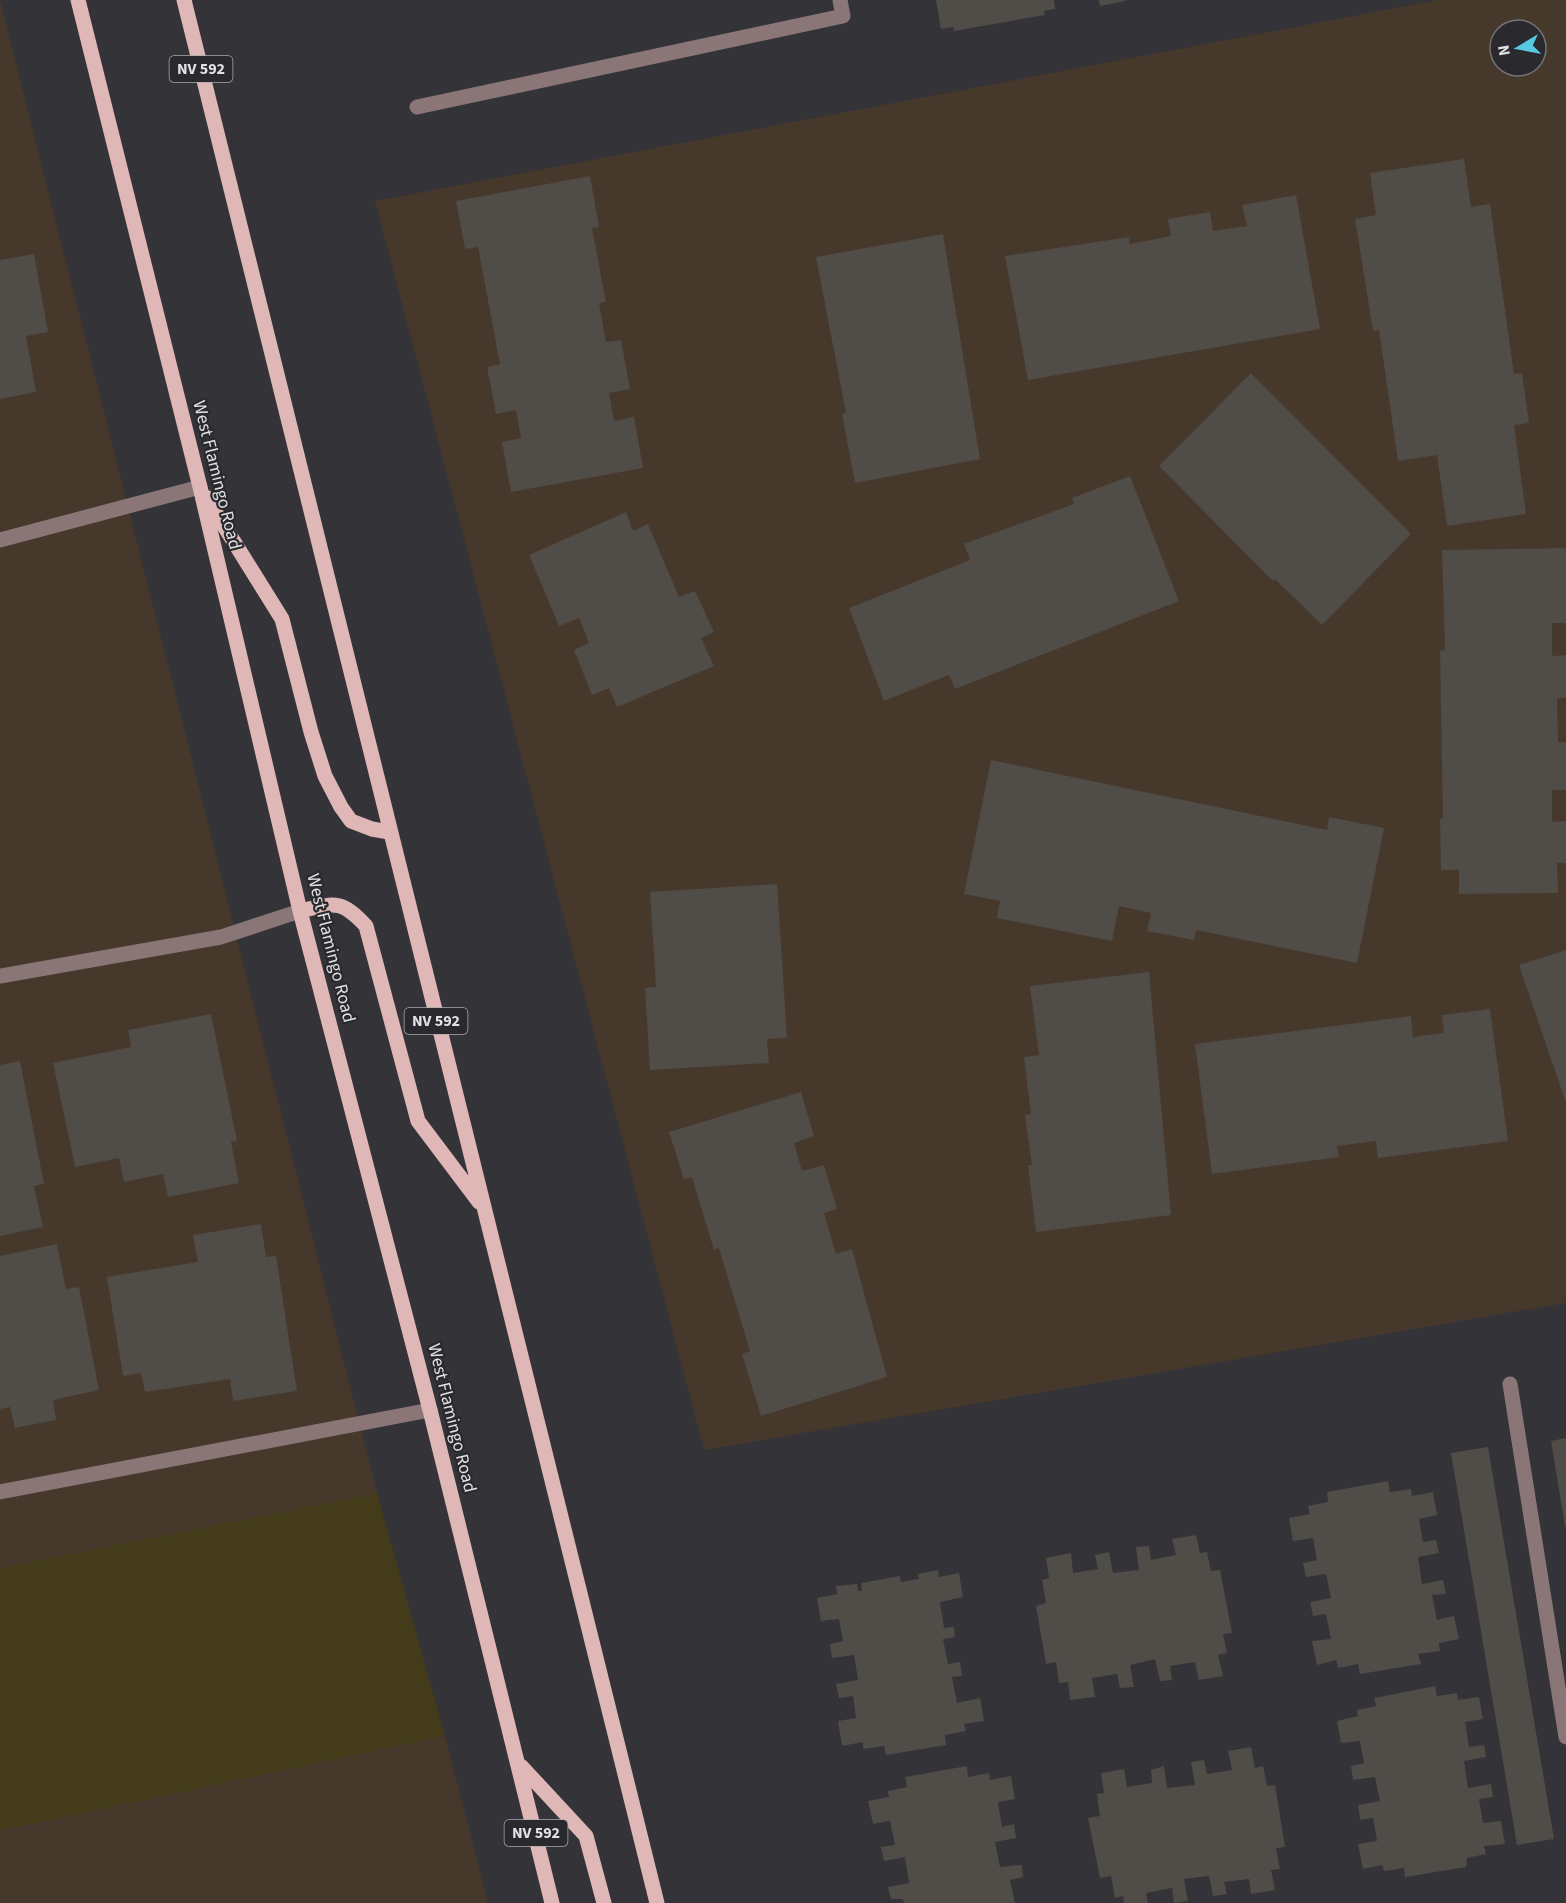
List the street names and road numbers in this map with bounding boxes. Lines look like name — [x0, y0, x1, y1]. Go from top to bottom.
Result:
road number: NV 592 — [170, 56, 232, 82]
street label: West Flamingo Road — [186, 398, 248, 552]
street label: West Flamingo Road — [300, 871, 362, 1025]
road number: NV 592 — [404, 1008, 468, 1034]
street label: West Flamingo Road — [421, 1341, 483, 1495]
road number: NV 592 — [504, 1820, 568, 1846]

